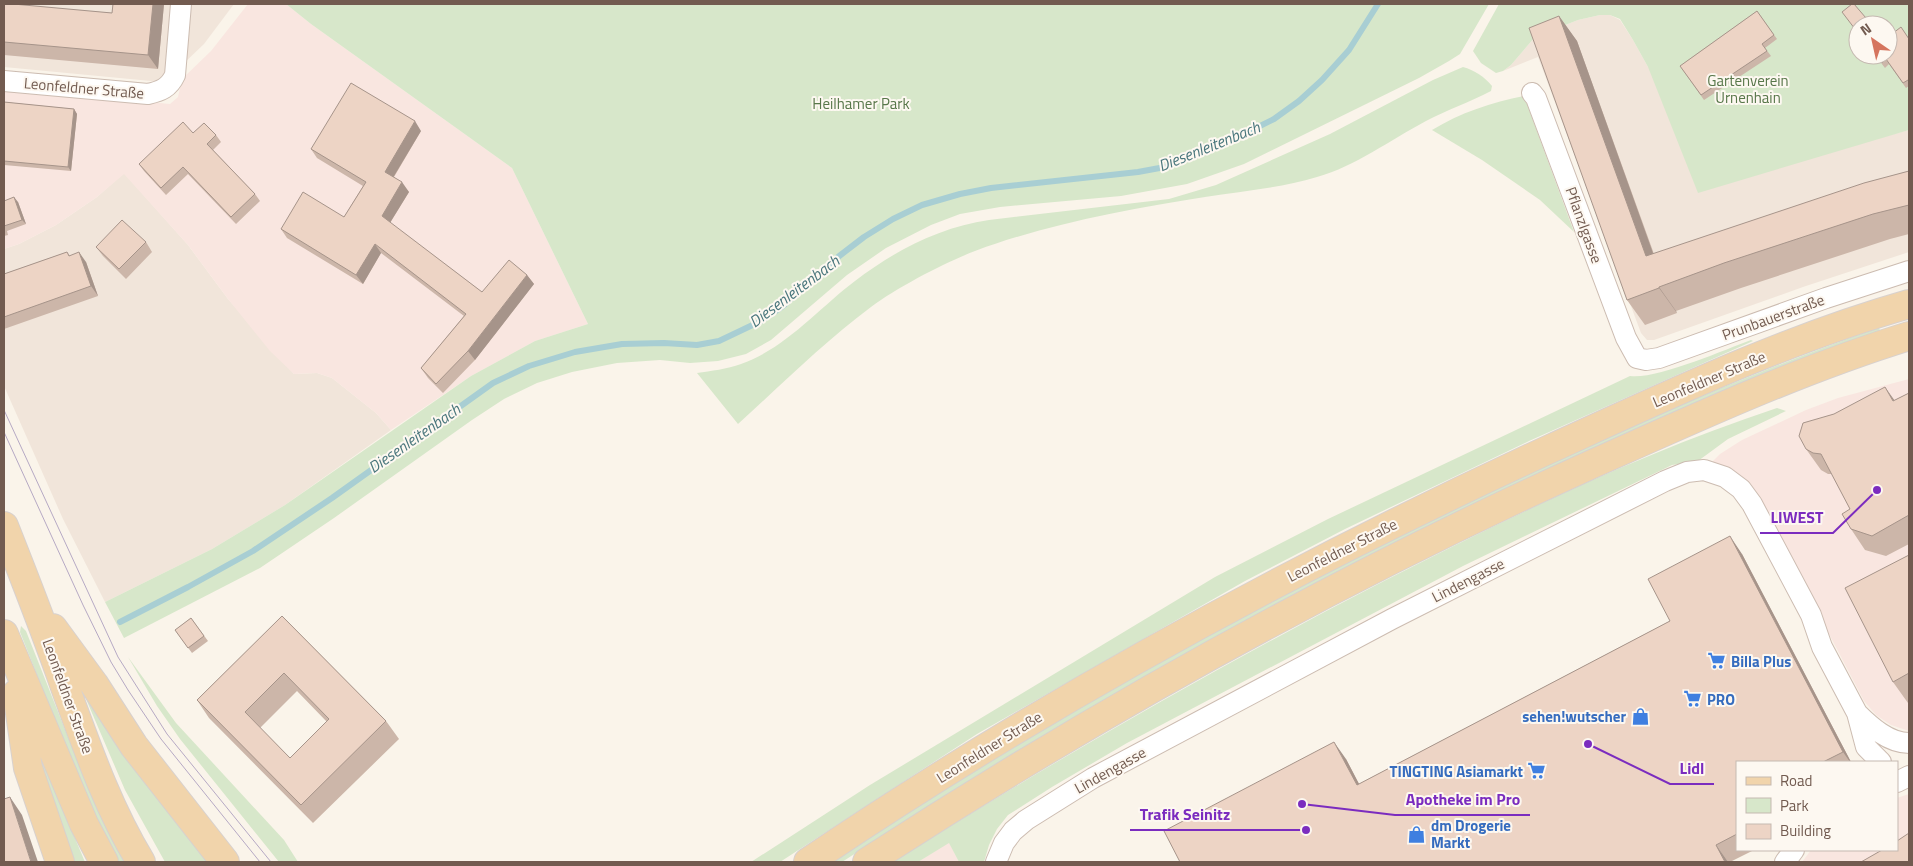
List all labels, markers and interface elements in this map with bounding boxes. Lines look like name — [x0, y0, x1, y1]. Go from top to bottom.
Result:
north arrow — [1848, 15, 1898, 65]
text: N — [1856, 17, 1875, 40]
park label: Gartenverein Urnenhain — [1707, 69, 1789, 109]
street label: Leonfeldner Straße — [23, 71, 145, 105]
park label: Heilhamer Park — [812, 92, 910, 115]
water label: Diesenleitenbach — [1155, 114, 1264, 177]
street label: Pflanzlgasse — [1560, 184, 1608, 266]
water label: Diesenleitenbach — [744, 248, 845, 333]
street label: Prunbauerstraße — [1719, 288, 1827, 346]
street label: Leonfeldner Straße — [1649, 345, 1769, 413]
water label: Diesenleitenbach — [363, 397, 466, 479]
callout: LIWEST — [1760, 502, 1833, 533]
text: LIWEST — [1771, 505, 1824, 529]
street label: Leonfeldner Straße — [1283, 512, 1401, 588]
street label: Lindengasse — [1428, 552, 1508, 608]
street label: Leonfeldner Straße — [37, 635, 99, 757]
place label: Billa Plus — [1731, 650, 1791, 673]
supermarket icon: Billa Plus — [1707, 651, 1727, 671]
place label: PRO — [1707, 688, 1735, 711]
supermarket icon: PRO — [1683, 689, 1703, 709]
street label: Leonfeldner Straße — [932, 705, 1046, 789]
place label: sehen!wutscher — [1522, 705, 1626, 728]
shop icon: sehen!wutscher — [1630, 706, 1650, 726]
street label: Lindengasse — [1070, 741, 1150, 799]
callout: Lidl — [1670, 753, 1714, 784]
text: Lidl — [1680, 756, 1704, 780]
place label: TINGTING Asiamarkt — [1390, 760, 1524, 783]
supermarket icon: TINGTING Asiamarkt — [1527, 761, 1547, 781]
legend — [1736, 761, 1898, 851]
text: Road — [1780, 769, 1812, 792]
callout: Apotheke im Pro — [1395, 784, 1530, 815]
text: Apotheke im Pro — [1406, 787, 1520, 811]
text: Park — [1780, 794, 1809, 817]
callout: Trafik Seinitz — [1130, 799, 1240, 830]
text: Trafik Seinitz — [1140, 802, 1230, 826]
place label: dm Drogerie Markt — [1431, 814, 1511, 854]
text: Building — [1780, 819, 1831, 842]
shop icon: dm Drogerie Markt — [1407, 824, 1427, 844]

